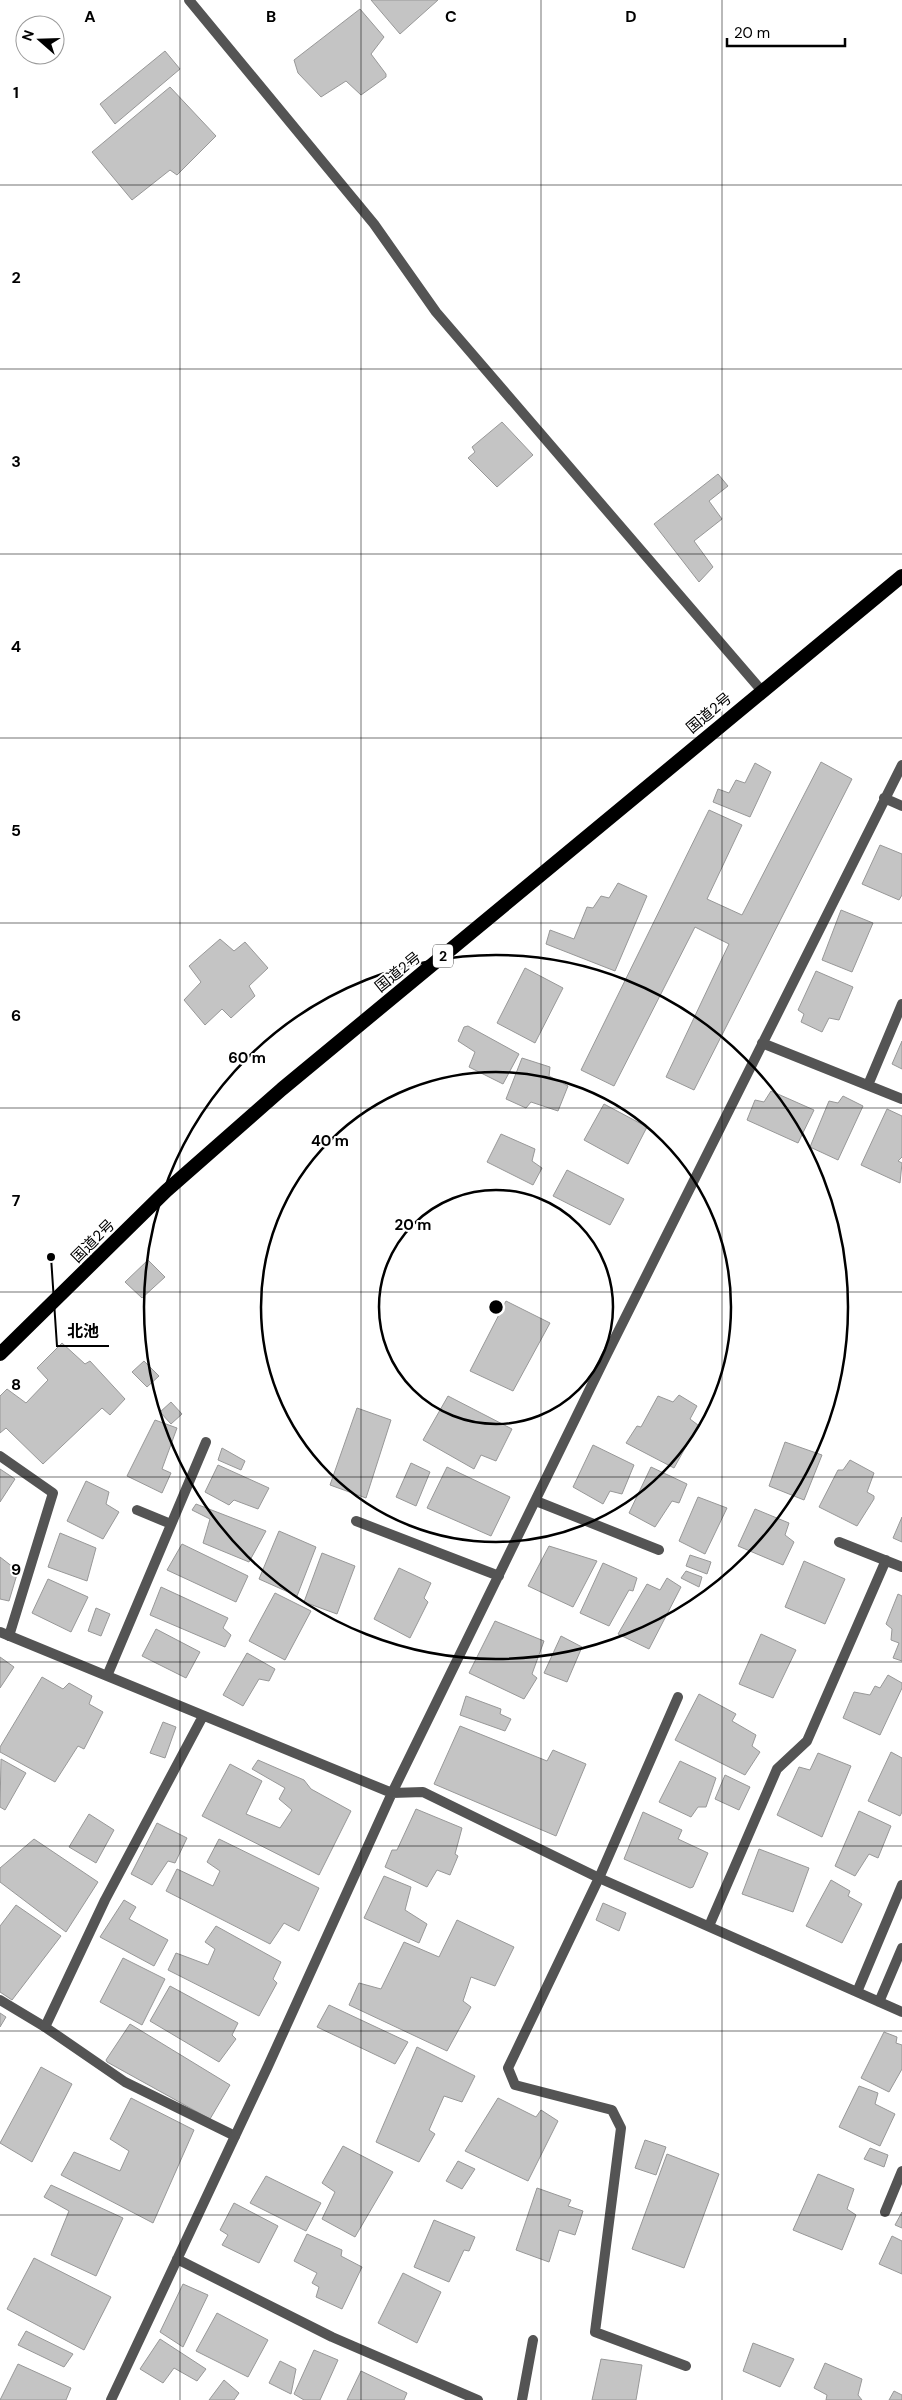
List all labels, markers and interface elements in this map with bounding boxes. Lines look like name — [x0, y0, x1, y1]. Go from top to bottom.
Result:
text: A — [84, 6, 96, 27]
text: B — [266, 6, 276, 27]
text: C — [445, 6, 457, 27]
text: D — [625, 6, 637, 27]
north arrow — [15, 15, 65, 65]
scale bar — [727, 15, 844, 47]
text: 20 m — [734, 23, 770, 43]
text: N — [18, 28, 38, 43]
text: 1 — [13, 82, 19, 103]
text: 2 — [11, 267, 21, 288]
text: 3 — [11, 451, 21, 472]
text: 4 — [11, 636, 21, 657]
street label: 国道2号 — [682, 688, 736, 738]
text: 5 — [11, 820, 21, 841]
road number: 2 — [433, 944, 453, 968]
street label: 国道2号 — [371, 947, 425, 997]
text: 6 — [11, 1005, 21, 1026]
text: 60 m — [228, 1048, 266, 1068]
text: 40 m — [311, 1131, 349, 1151]
text: 7 — [12, 1190, 21, 1211]
street label: 国道2号 — [67, 1215, 119, 1267]
text: 20 m — [395, 1215, 431, 1235]
centre of rings — [487, 1298, 505, 1316]
callout: 北池 — [57, 1315, 109, 1346]
text: 北池 — [67, 1321, 99, 1342]
text: 8 — [11, 1374, 21, 1395]
text: 9 — [11, 1559, 21, 1580]

